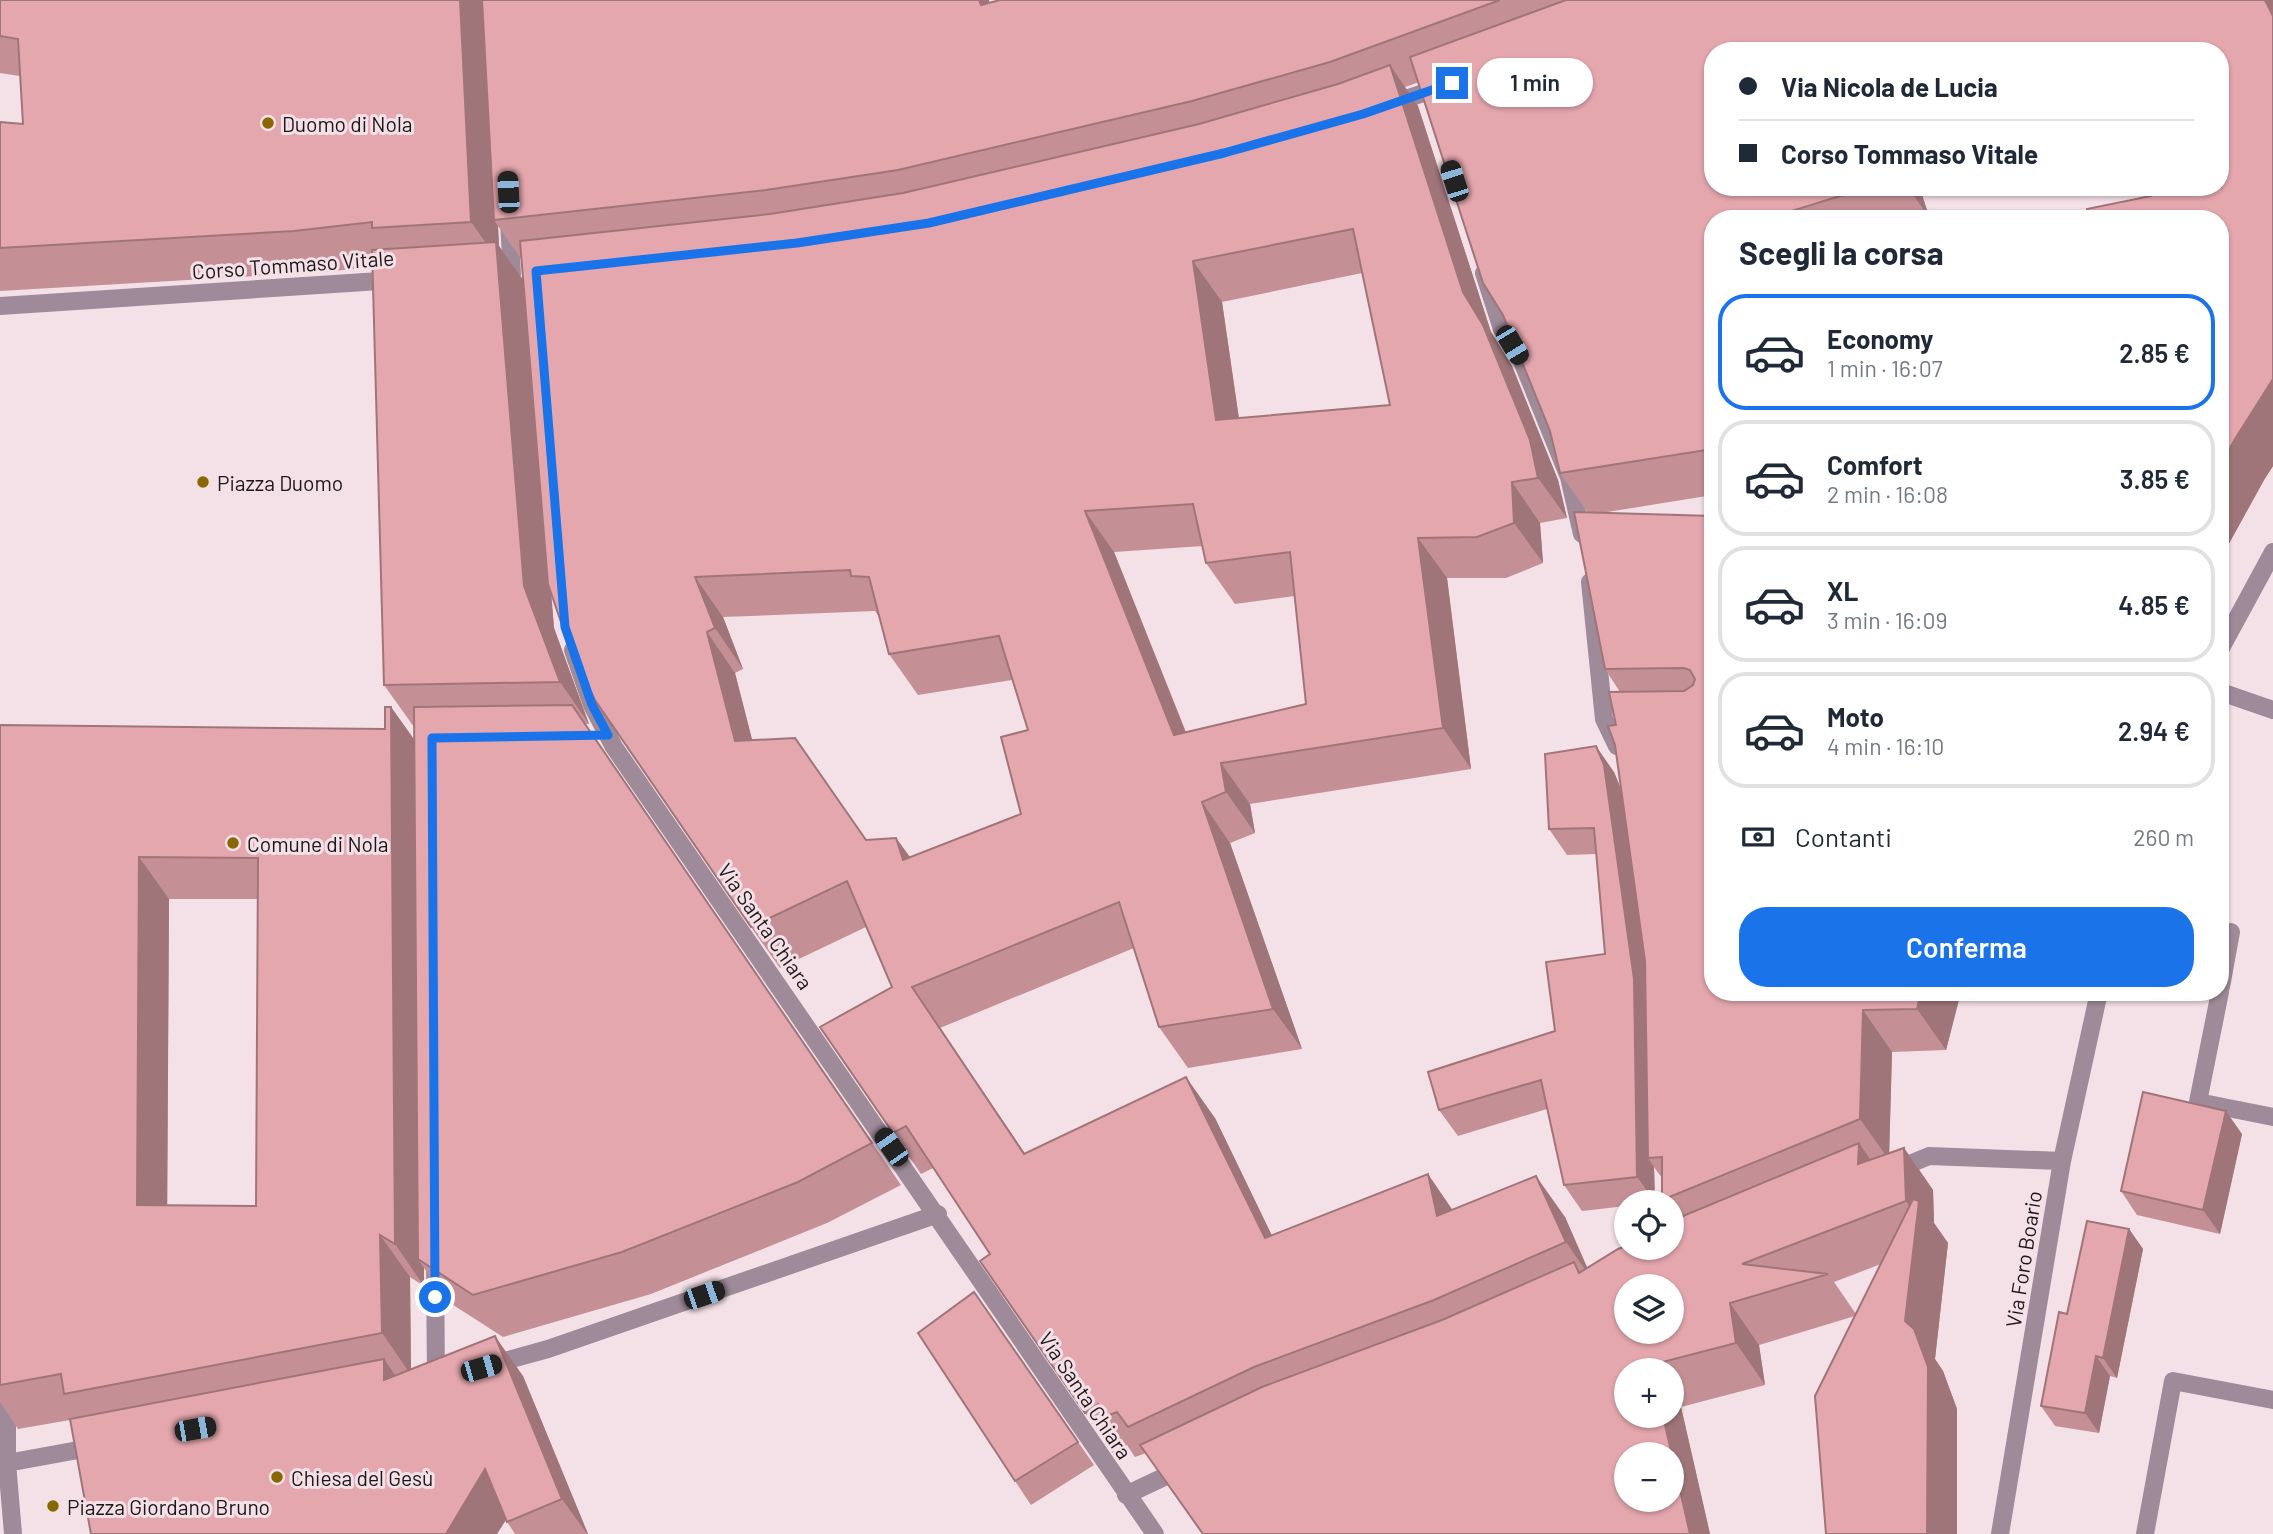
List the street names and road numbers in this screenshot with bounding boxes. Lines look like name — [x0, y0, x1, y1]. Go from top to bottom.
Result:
street label: Corso Tommaso Vitale — [191, 244, 395, 284]
street label: Via Santa Chiara — [713, 858, 819, 994]
street label: Via Foro Boario — [2000, 1189, 2046, 1329]
street label: Via Santa Chiara — [1034, 1327, 1138, 1463]

